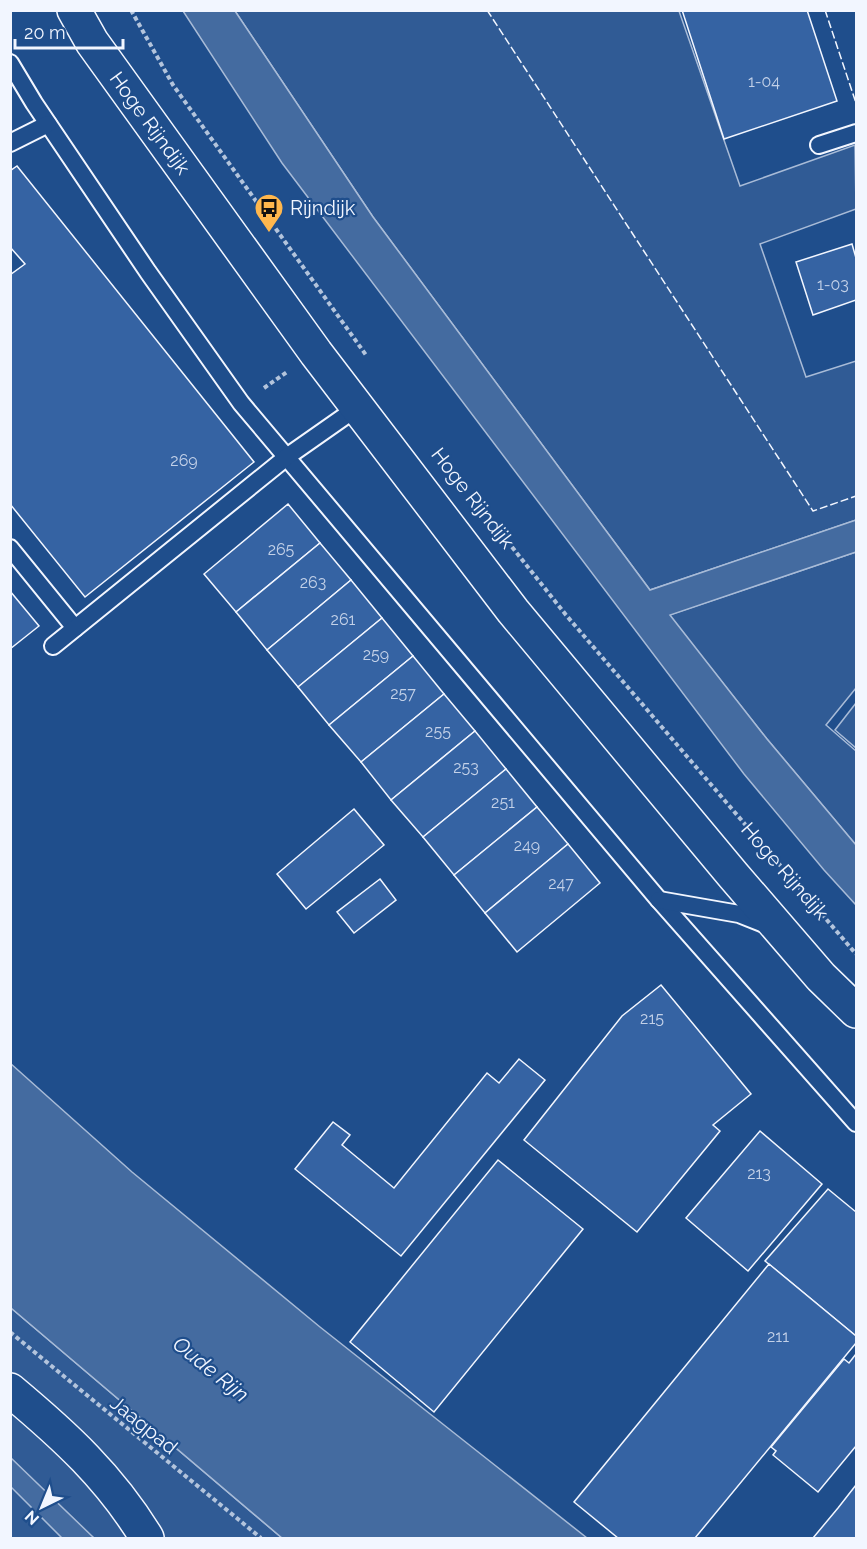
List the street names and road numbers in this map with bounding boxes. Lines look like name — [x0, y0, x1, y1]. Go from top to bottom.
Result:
street label: Hoge Rijndijk — [105, 67, 196, 179]
street label: Hoge Rijndijk — [426, 443, 520, 553]
street label: Hoge Rijndijk — [736, 817, 834, 925]
street label: Jaagpad — [106, 1391, 182, 1459]

